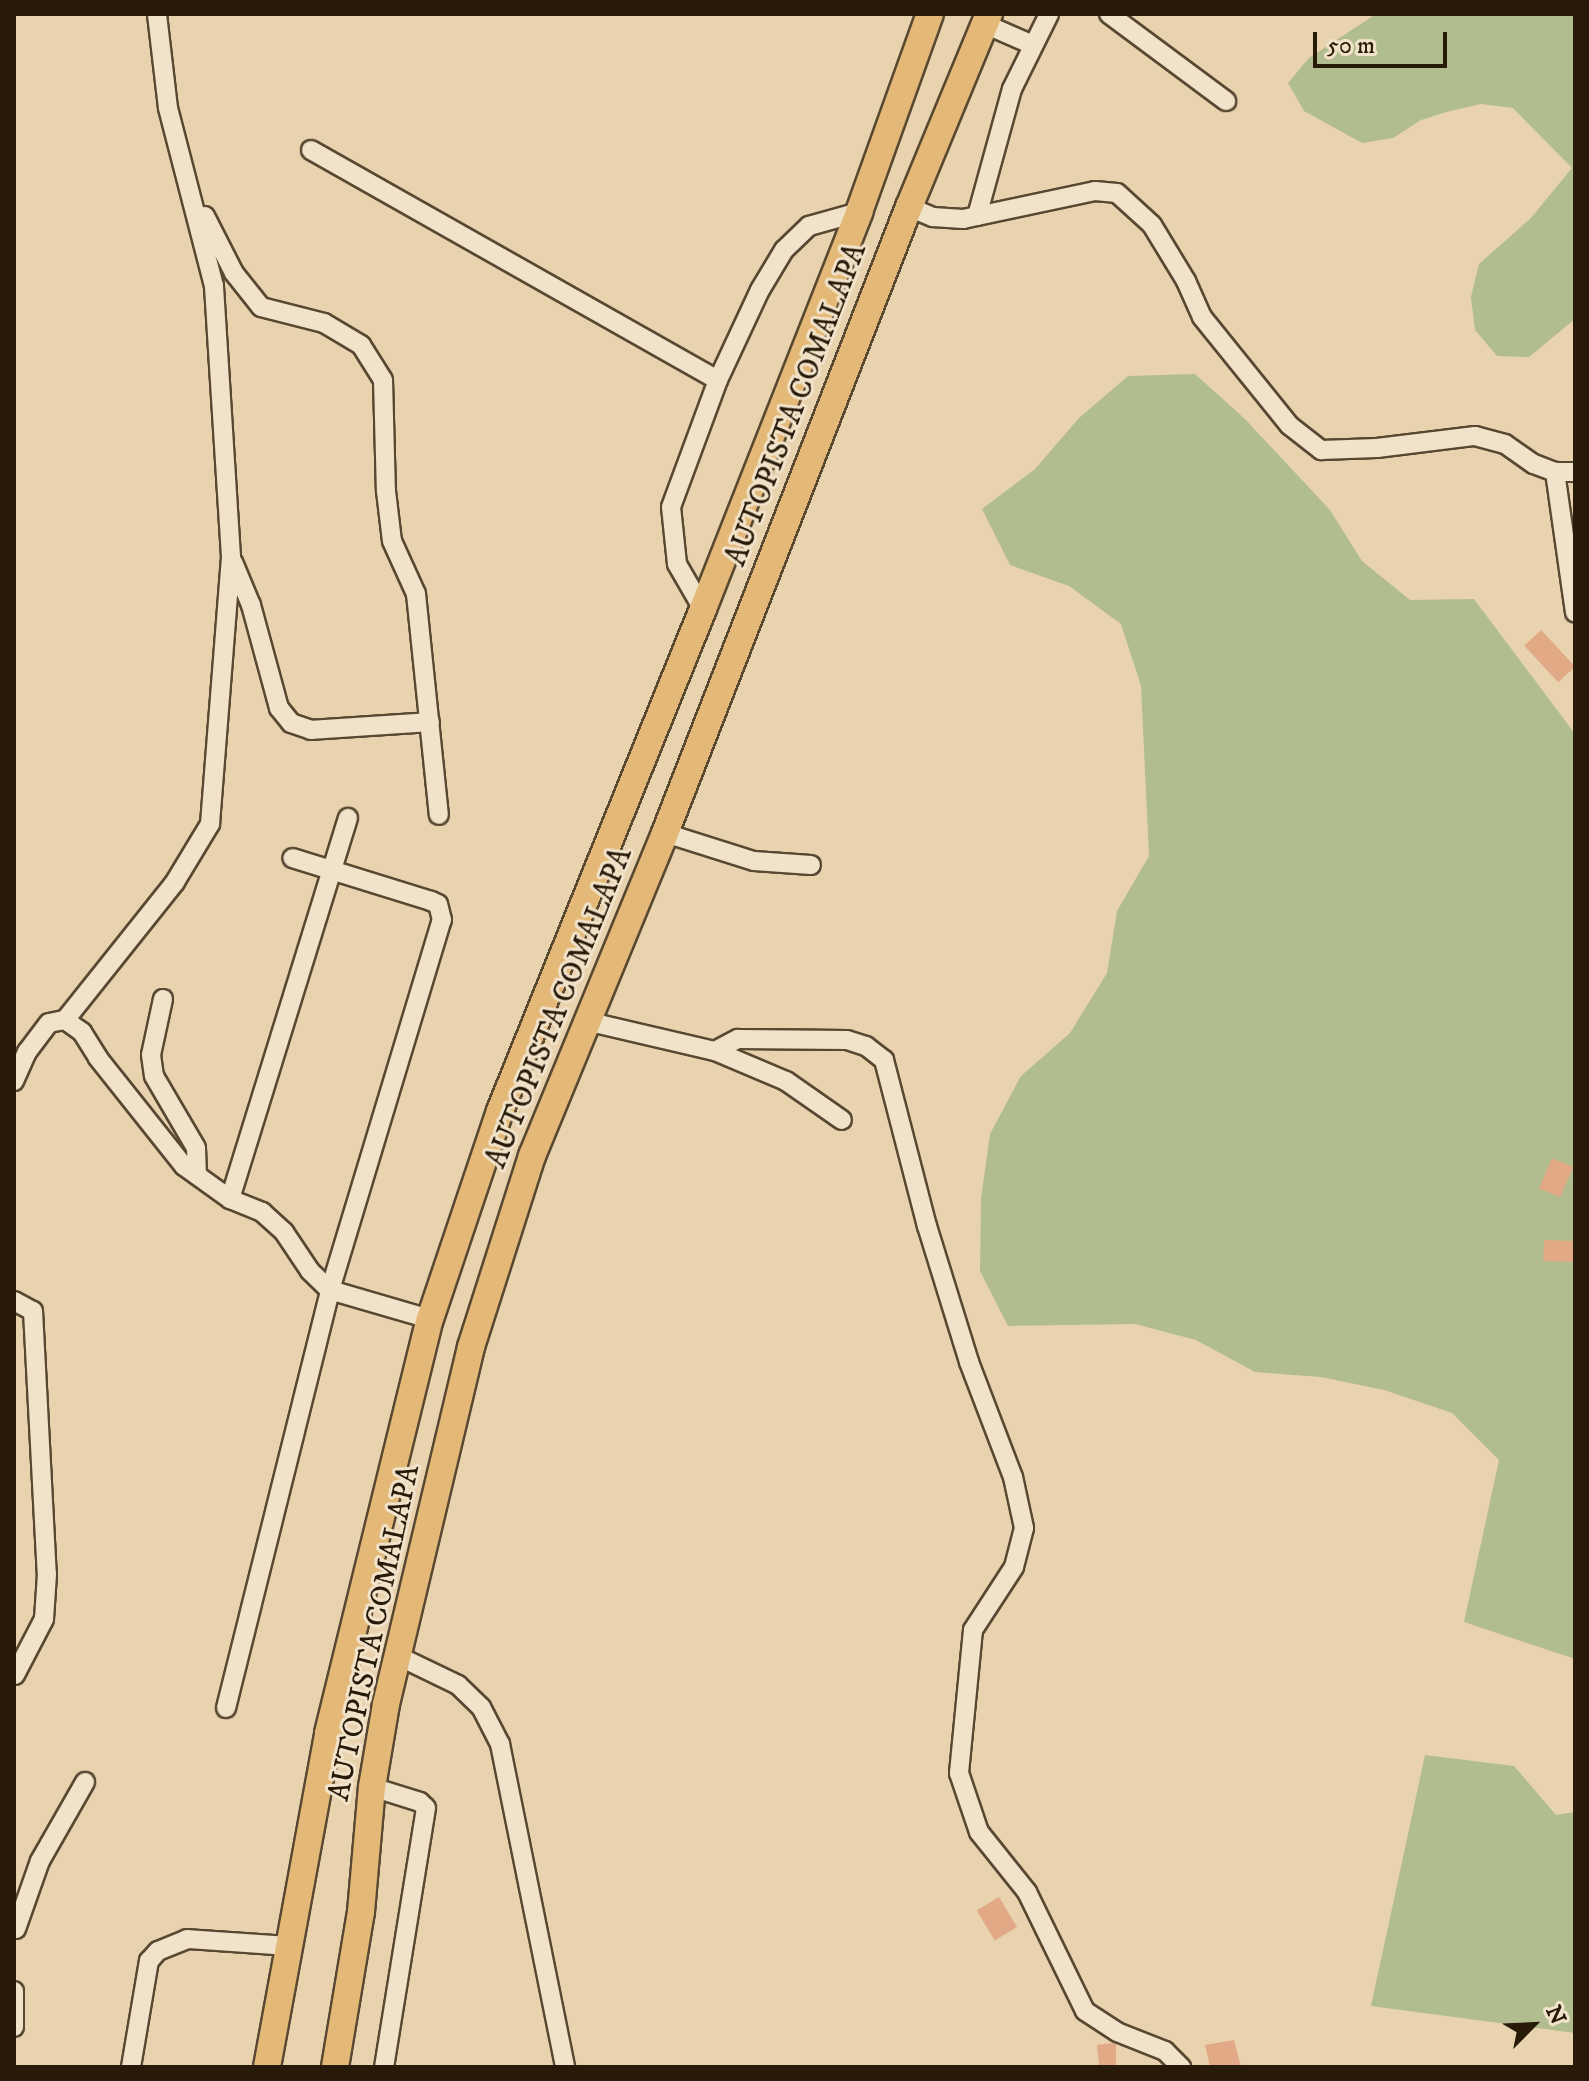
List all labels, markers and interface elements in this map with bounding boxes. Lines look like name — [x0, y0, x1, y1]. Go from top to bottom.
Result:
scale bar — [1317, 16, 1451, 66]
text: 50 m — [1327, 31, 1375, 61]
street label: AUTOPISTA COMALAPA — [719, 239, 875, 571]
street label: AUTOPISTA COMALAPA — [479, 842, 641, 1174]
street label: AUTOPISTA COMALAPA — [322, 1462, 428, 1804]
north arrow — [1493, 1985, 1573, 2065]
text: N — [1539, 2001, 1571, 2029]

